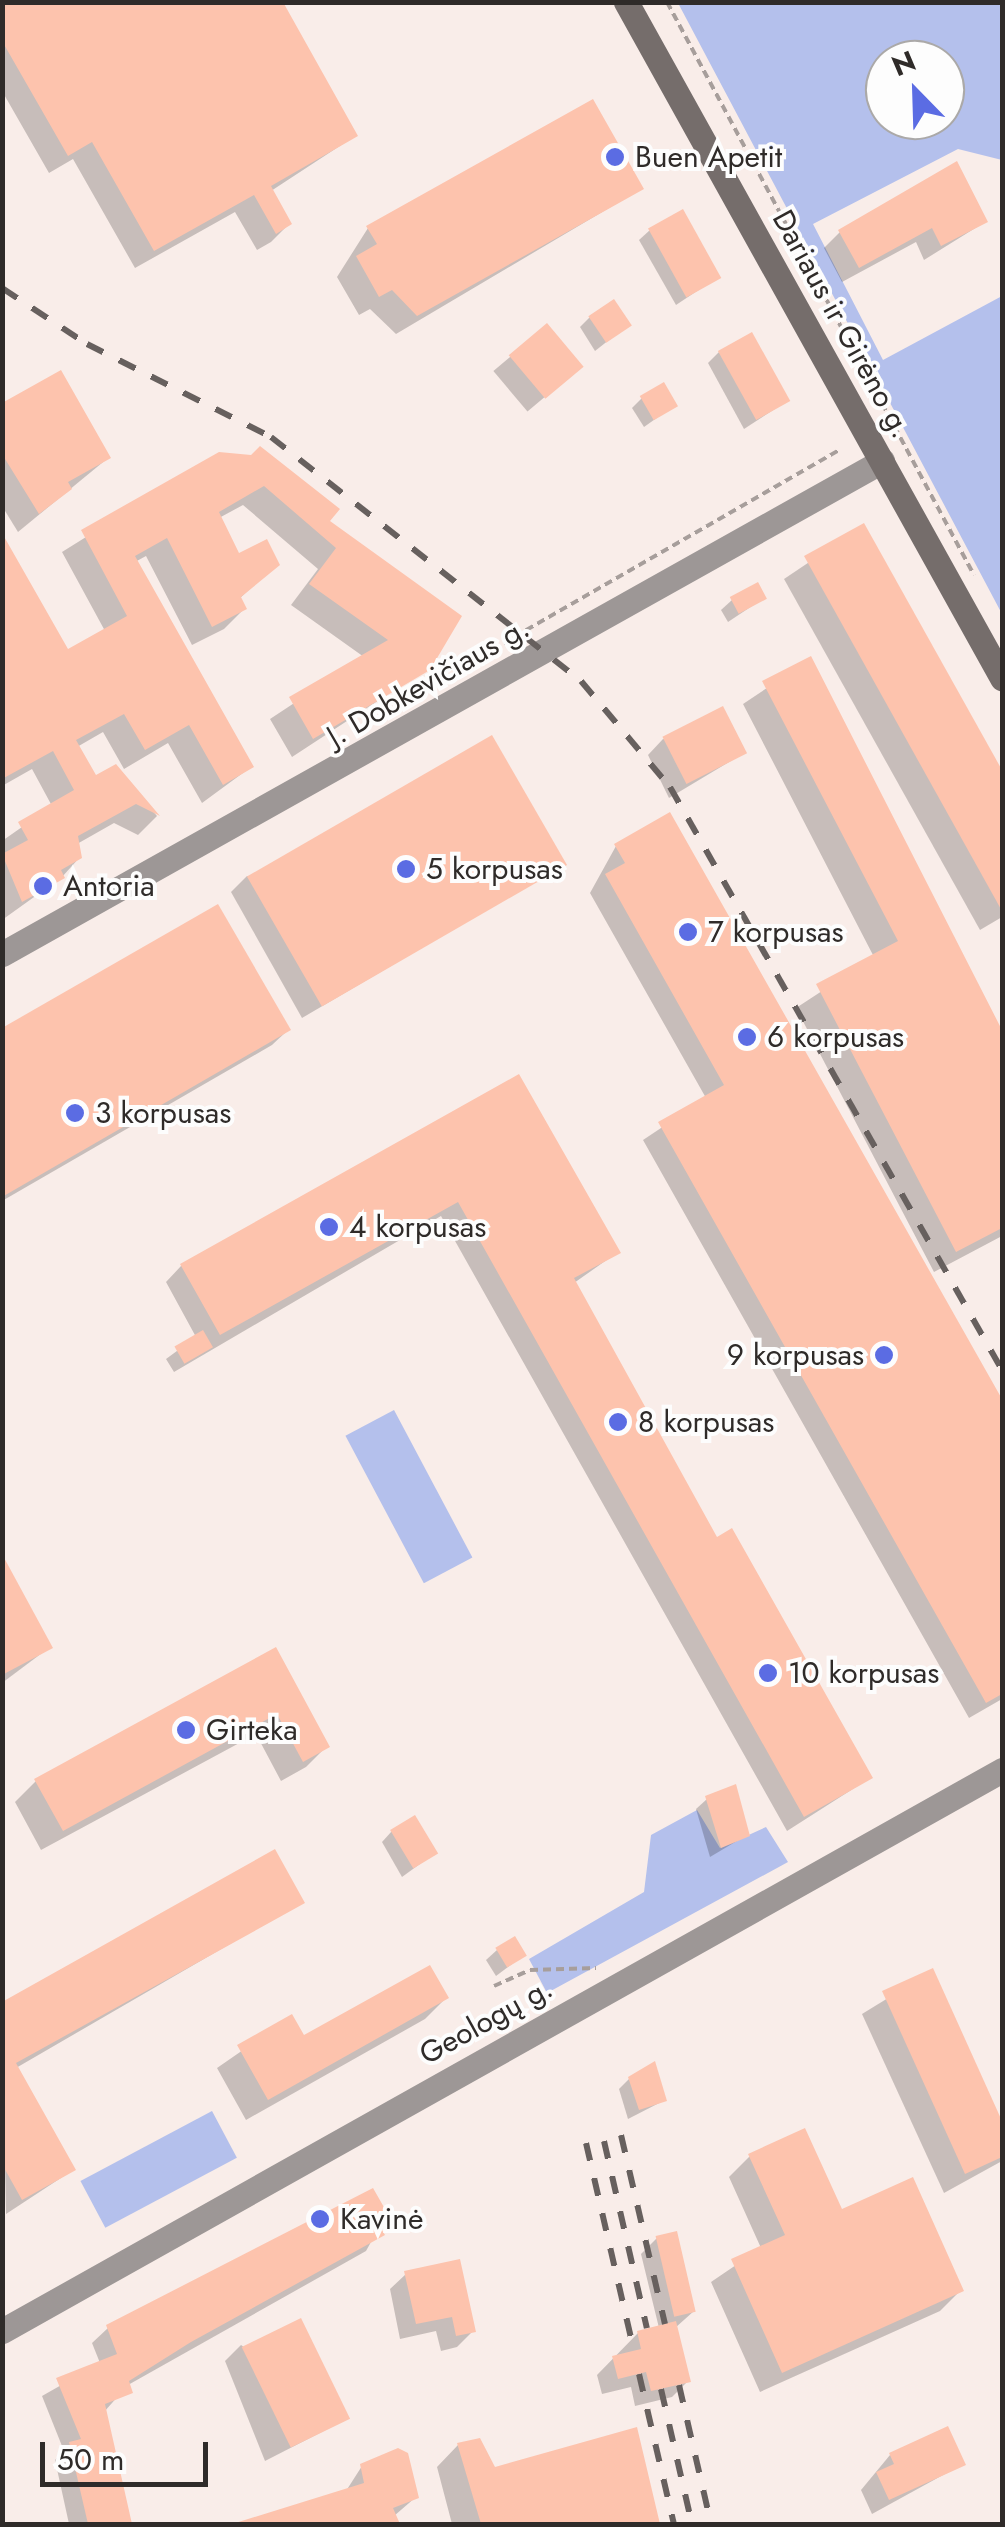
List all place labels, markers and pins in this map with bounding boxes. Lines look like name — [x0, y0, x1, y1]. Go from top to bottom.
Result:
place label: Buen Apetit — [635, 139, 782, 175]
marker: Buen Apetit — [604, 146, 626, 168]
place label: 5 korpusas — [426, 851, 563, 887]
marker: 5 korpusas — [395, 858, 417, 880]
place label: Antoria — [63, 868, 155, 904]
marker: Antoria — [32, 875, 54, 897]
place label: 7 korpusas — [708, 914, 844, 950]
marker: 7 korpusas — [677, 921, 699, 943]
place label: 6 korpusas — [767, 1019, 904, 1055]
marker: 6 korpusas — [736, 1026, 758, 1048]
place label: 3 korpusas — [95, 1095, 231, 1131]
marker: 3 korpusas — [64, 1102, 86, 1124]
place label: 4 korpusas — [349, 1209, 486, 1245]
marker: 4 korpusas — [318, 1216, 340, 1238]
place label: 9 korpusas — [727, 1337, 864, 1373]
marker: 9 korpusas — [873, 1344, 895, 1366]
place label: 8 korpusas — [638, 1404, 774, 1440]
marker: 8 korpusas — [607, 1411, 629, 1433]
place label: 10 korpusas — [788, 1655, 939, 1691]
marker: 10 korpusas — [757, 1662, 779, 1684]
place label: Girteka — [206, 1712, 298, 1748]
marker: Girteka — [175, 1719, 197, 1741]
place label: Kavinė — [340, 2201, 423, 2237]
marker: Kavinė — [309, 2208, 331, 2230]

